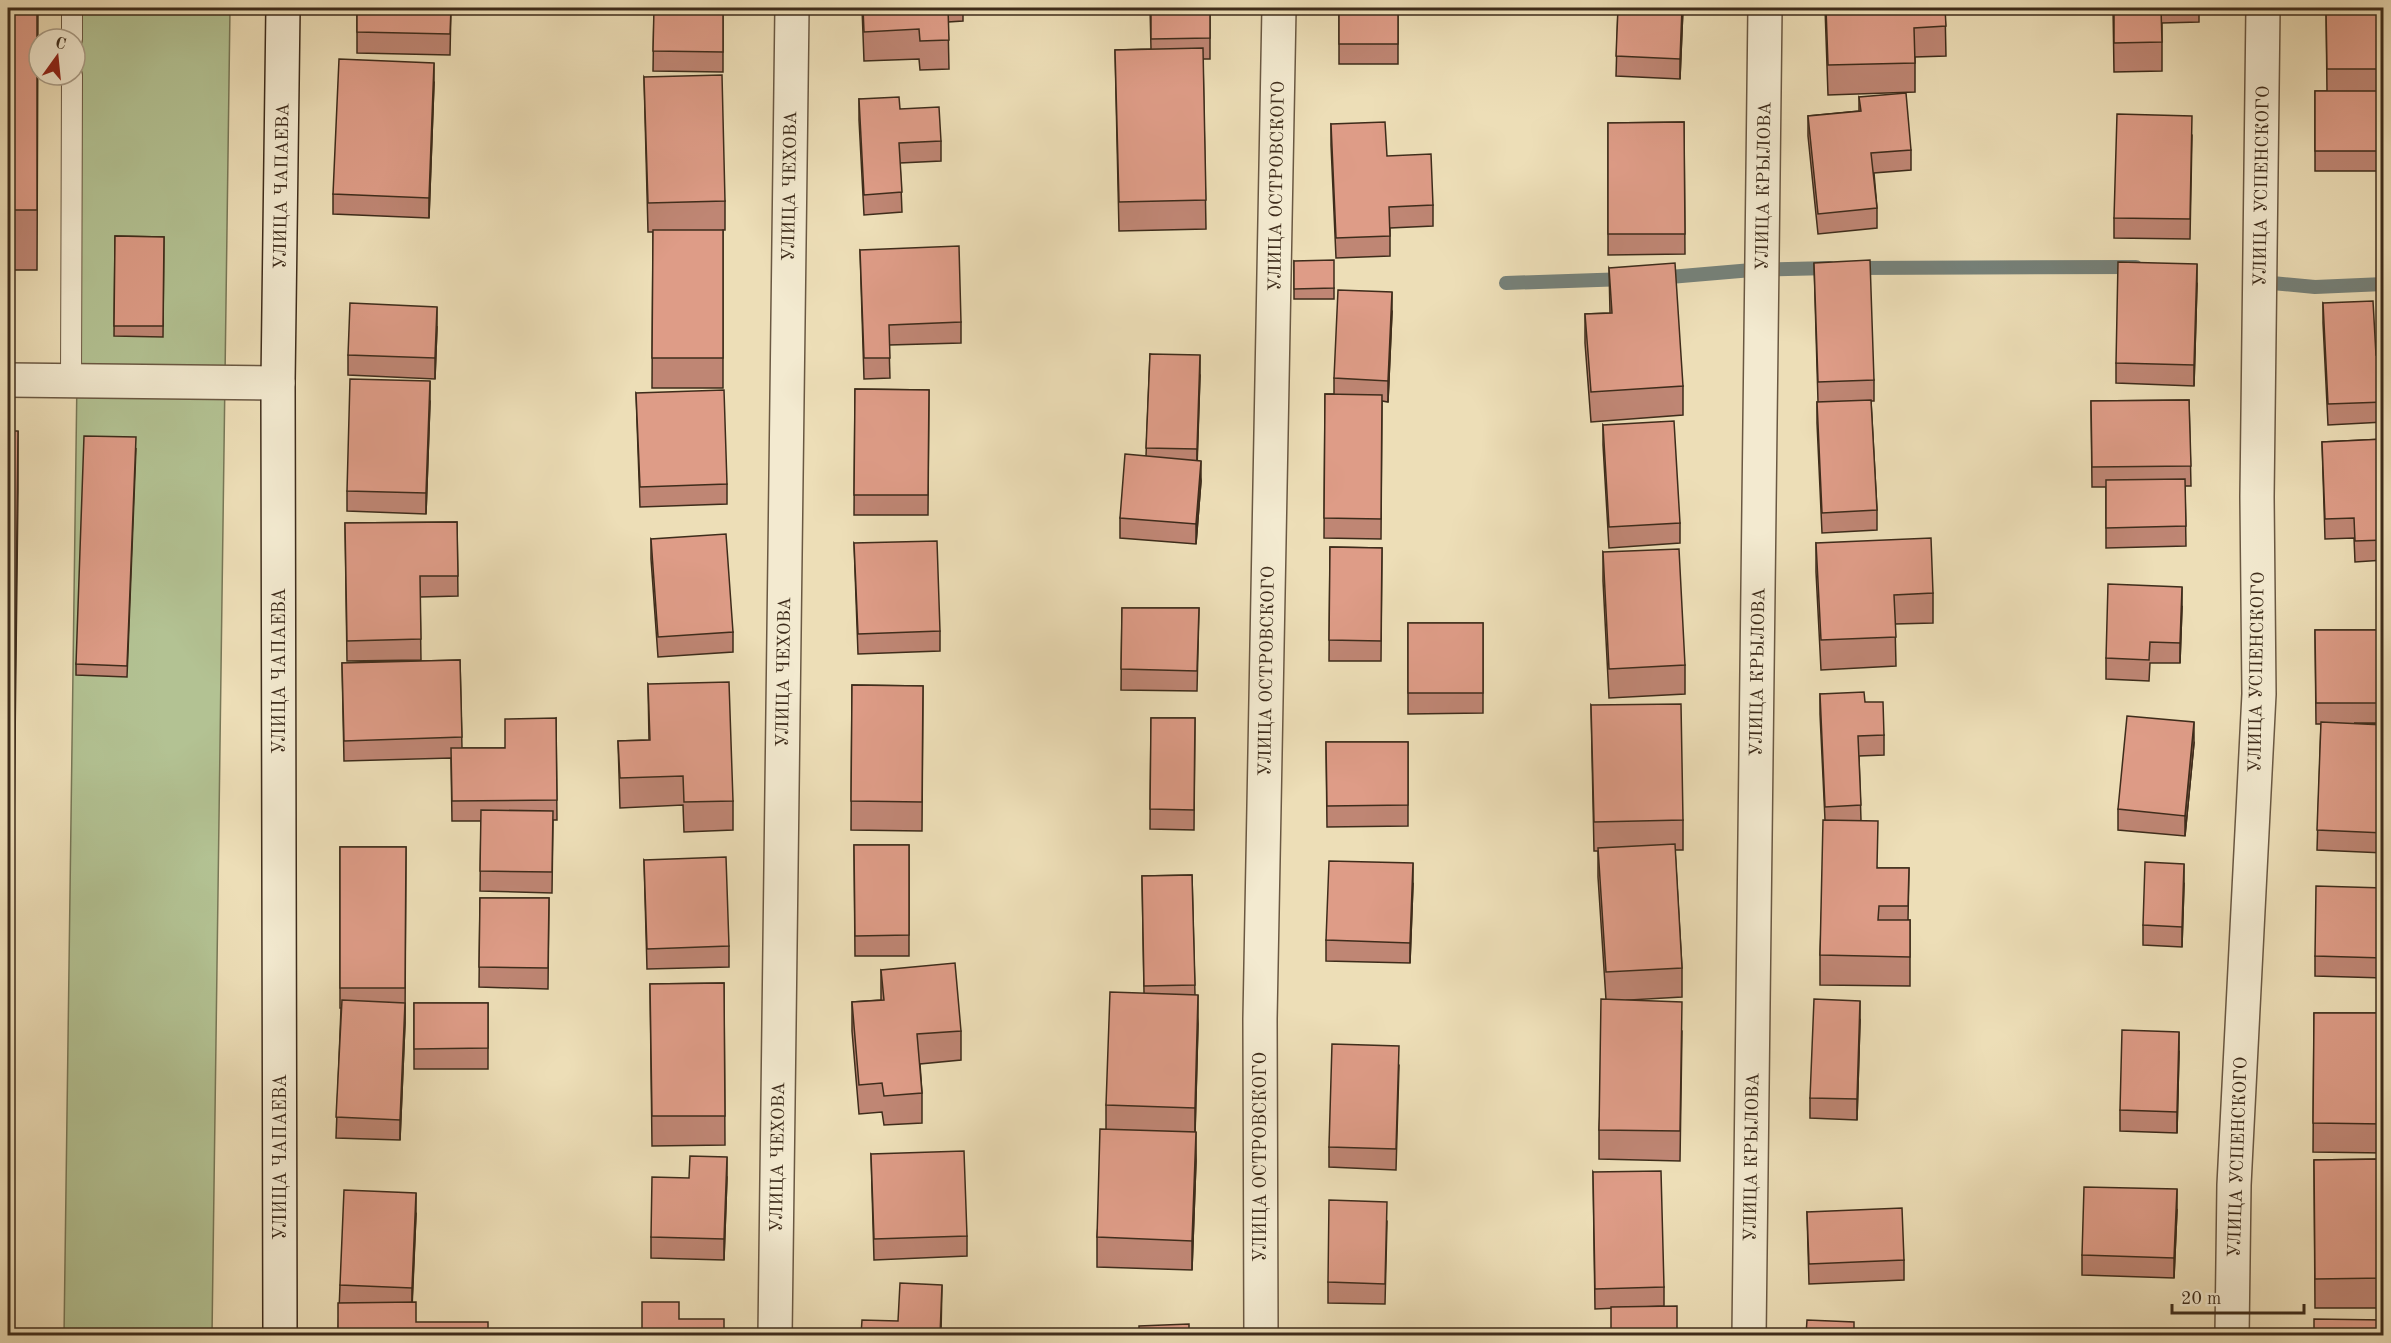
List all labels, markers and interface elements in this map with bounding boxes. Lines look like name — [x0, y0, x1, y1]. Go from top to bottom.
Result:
north arrow — [27, 27, 87, 87]
text: С — [53, 35, 68, 54]
street label: УЛИЦА ОСТРОВСКОГО — [1266, 81, 1288, 291]
street label: УЛИЦА УСПЕНСКОГО — [2251, 86, 2273, 287]
street label: УЛИЦА КРЫЛОВА — [1754, 101, 1774, 270]
street label: УЛИЦА ЧАПАЕВА — [272, 103, 292, 269]
street label: УЛИЦА ЧЕХОВА — [780, 111, 800, 261]
street label: УЛИЦА ОСТРОВСКОГО — [1256, 566, 1278, 776]
street label: УЛИЦА УСПЕНСКОГО — [2246, 572, 2268, 773]
street label: УЛИЦА КРЫЛОВА — [1748, 587, 1768, 756]
street label: УЛИЦА ЧАПАЕВА — [271, 588, 289, 754]
street label: УЛИЦА ЧЕХОВА — [774, 597, 794, 747]
street label: УЛИЦА ОСТРОВСКОГО — [1252, 1052, 1270, 1262]
street label: УЛИЦА УСПЕНСКОГО — [2226, 1056, 2250, 1258]
street label: УЛИЦА КРЫЛОВА — [1742, 1072, 1762, 1241]
street label: УЛИЦА ЧАПАЕВА — [272, 1074, 290, 1240]
street label: УЛИЦА ЧЕХОВА — [768, 1082, 788, 1232]
scale bar — [2172, 1277, 2304, 1315]
text: 20 m — [2181, 1290, 2221, 1308]

